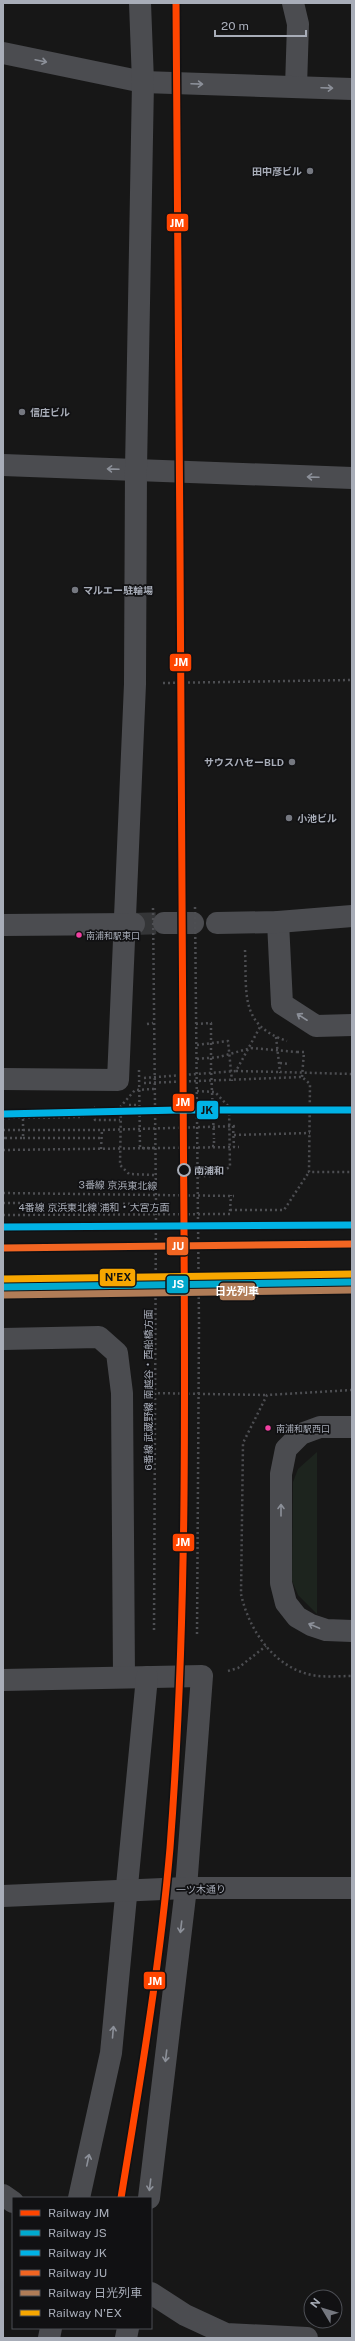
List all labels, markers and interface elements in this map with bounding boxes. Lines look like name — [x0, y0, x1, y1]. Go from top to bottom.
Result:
scale bar — [215, 12, 306, 38]
text: 20 m — [221, 19, 249, 33]
one-way arrow — [34, 57, 47, 65]
one-way arrow — [190, 80, 203, 88]
one-way arrow — [320, 85, 333, 92]
place label: 田中彦ビル — [252, 165, 302, 177]
marker: 田中彦ビル — [305, 166, 315, 176]
line badge: JM — [166, 213, 189, 232]
text: JM — [170, 217, 184, 229]
place label: 信庄ビル — [30, 406, 70, 418]
marker: 信庄ビル — [17, 407, 27, 417]
one-way arrow — [107, 465, 120, 472]
one-way arrow — [307, 473, 320, 480]
place label: マルエー駐輪場 — [83, 584, 153, 596]
marker: マルエー駐輪場 — [70, 585, 80, 595]
line badge: JM — [169, 653, 192, 672]
text: JM — [174, 656, 188, 668]
place label: サウスハセーBLD — [204, 756, 284, 768]
marker: サウスハセーBLD — [287, 757, 297, 767]
place label: 小池ビル — [297, 812, 337, 824]
marker: 小池ビル — [284, 813, 294, 823]
marker: 南浦和駅東口 — [74, 930, 84, 940]
place label: 南浦和駅東口 — [86, 930, 140, 941]
one-way arrow — [297, 1013, 308, 1021]
line badge: JM — [172, 1093, 195, 1112]
text: JM — [176, 1096, 190, 1108]
line badge: JK — [196, 1100, 219, 1120]
text: JK — [201, 1104, 213, 1116]
marker: 南浦和 — [177, 1163, 191, 1177]
place label: 南浦和 — [194, 1164, 224, 1176]
street label: 3番線 京浜東北線 — [79, 1178, 157, 1192]
street label: 4番線 京浜東北線 浦和・大宮方面 — [18, 1201, 170, 1213]
line badge: JU — [166, 1236, 189, 1256]
text: JU — [172, 1240, 184, 1252]
line badge: N'EX — [99, 1268, 136, 1287]
text: N'EX — [105, 1271, 131, 1283]
line badge: JS — [166, 1275, 189, 1294]
text: JS — [172, 1278, 184, 1290]
line badge: 日光列車 — [219, 1282, 256, 1301]
text: 日光列車 — [215, 1285, 259, 1297]
street label: 6番線 武蔵野線 南越谷・西船橋方面 — [142, 1309, 154, 1471]
marker: 南浦和駅西口 — [263, 1423, 273, 1433]
place label: 南浦和駅西口 — [276, 1423, 330, 1434]
one-way arrow — [277, 1504, 285, 1517]
line badge: JM — [172, 1533, 195, 1552]
text: JM — [176, 1536, 190, 1548]
one-way arrow — [308, 1622, 320, 1629]
street label: 一ツ木通り — [176, 1883, 226, 1895]
one-way arrow — [177, 1920, 185, 1933]
line badge: JM — [143, 1971, 166, 1990]
text: JM — [148, 1975, 162, 1987]
one-way arrow — [109, 2026, 116, 2039]
one-way arrow — [162, 2049, 170, 2062]
one-way arrow — [84, 2154, 92, 2167]
one-way arrow — [147, 2178, 154, 2191]
legend — [12, 2197, 152, 2329]
text: Railway JM — [48, 2206, 109, 2220]
text: Railway JS — [48, 2226, 107, 2240]
text: Railway JK — [48, 2246, 107, 2260]
text: Railway JU — [48, 2266, 107, 2280]
text: Railway 日光列車 — [48, 2286, 142, 2300]
north arrow — [303, 2289, 343, 2329]
text: N — [308, 2296, 322, 2310]
text: Railway N'EX — [48, 2306, 122, 2320]

